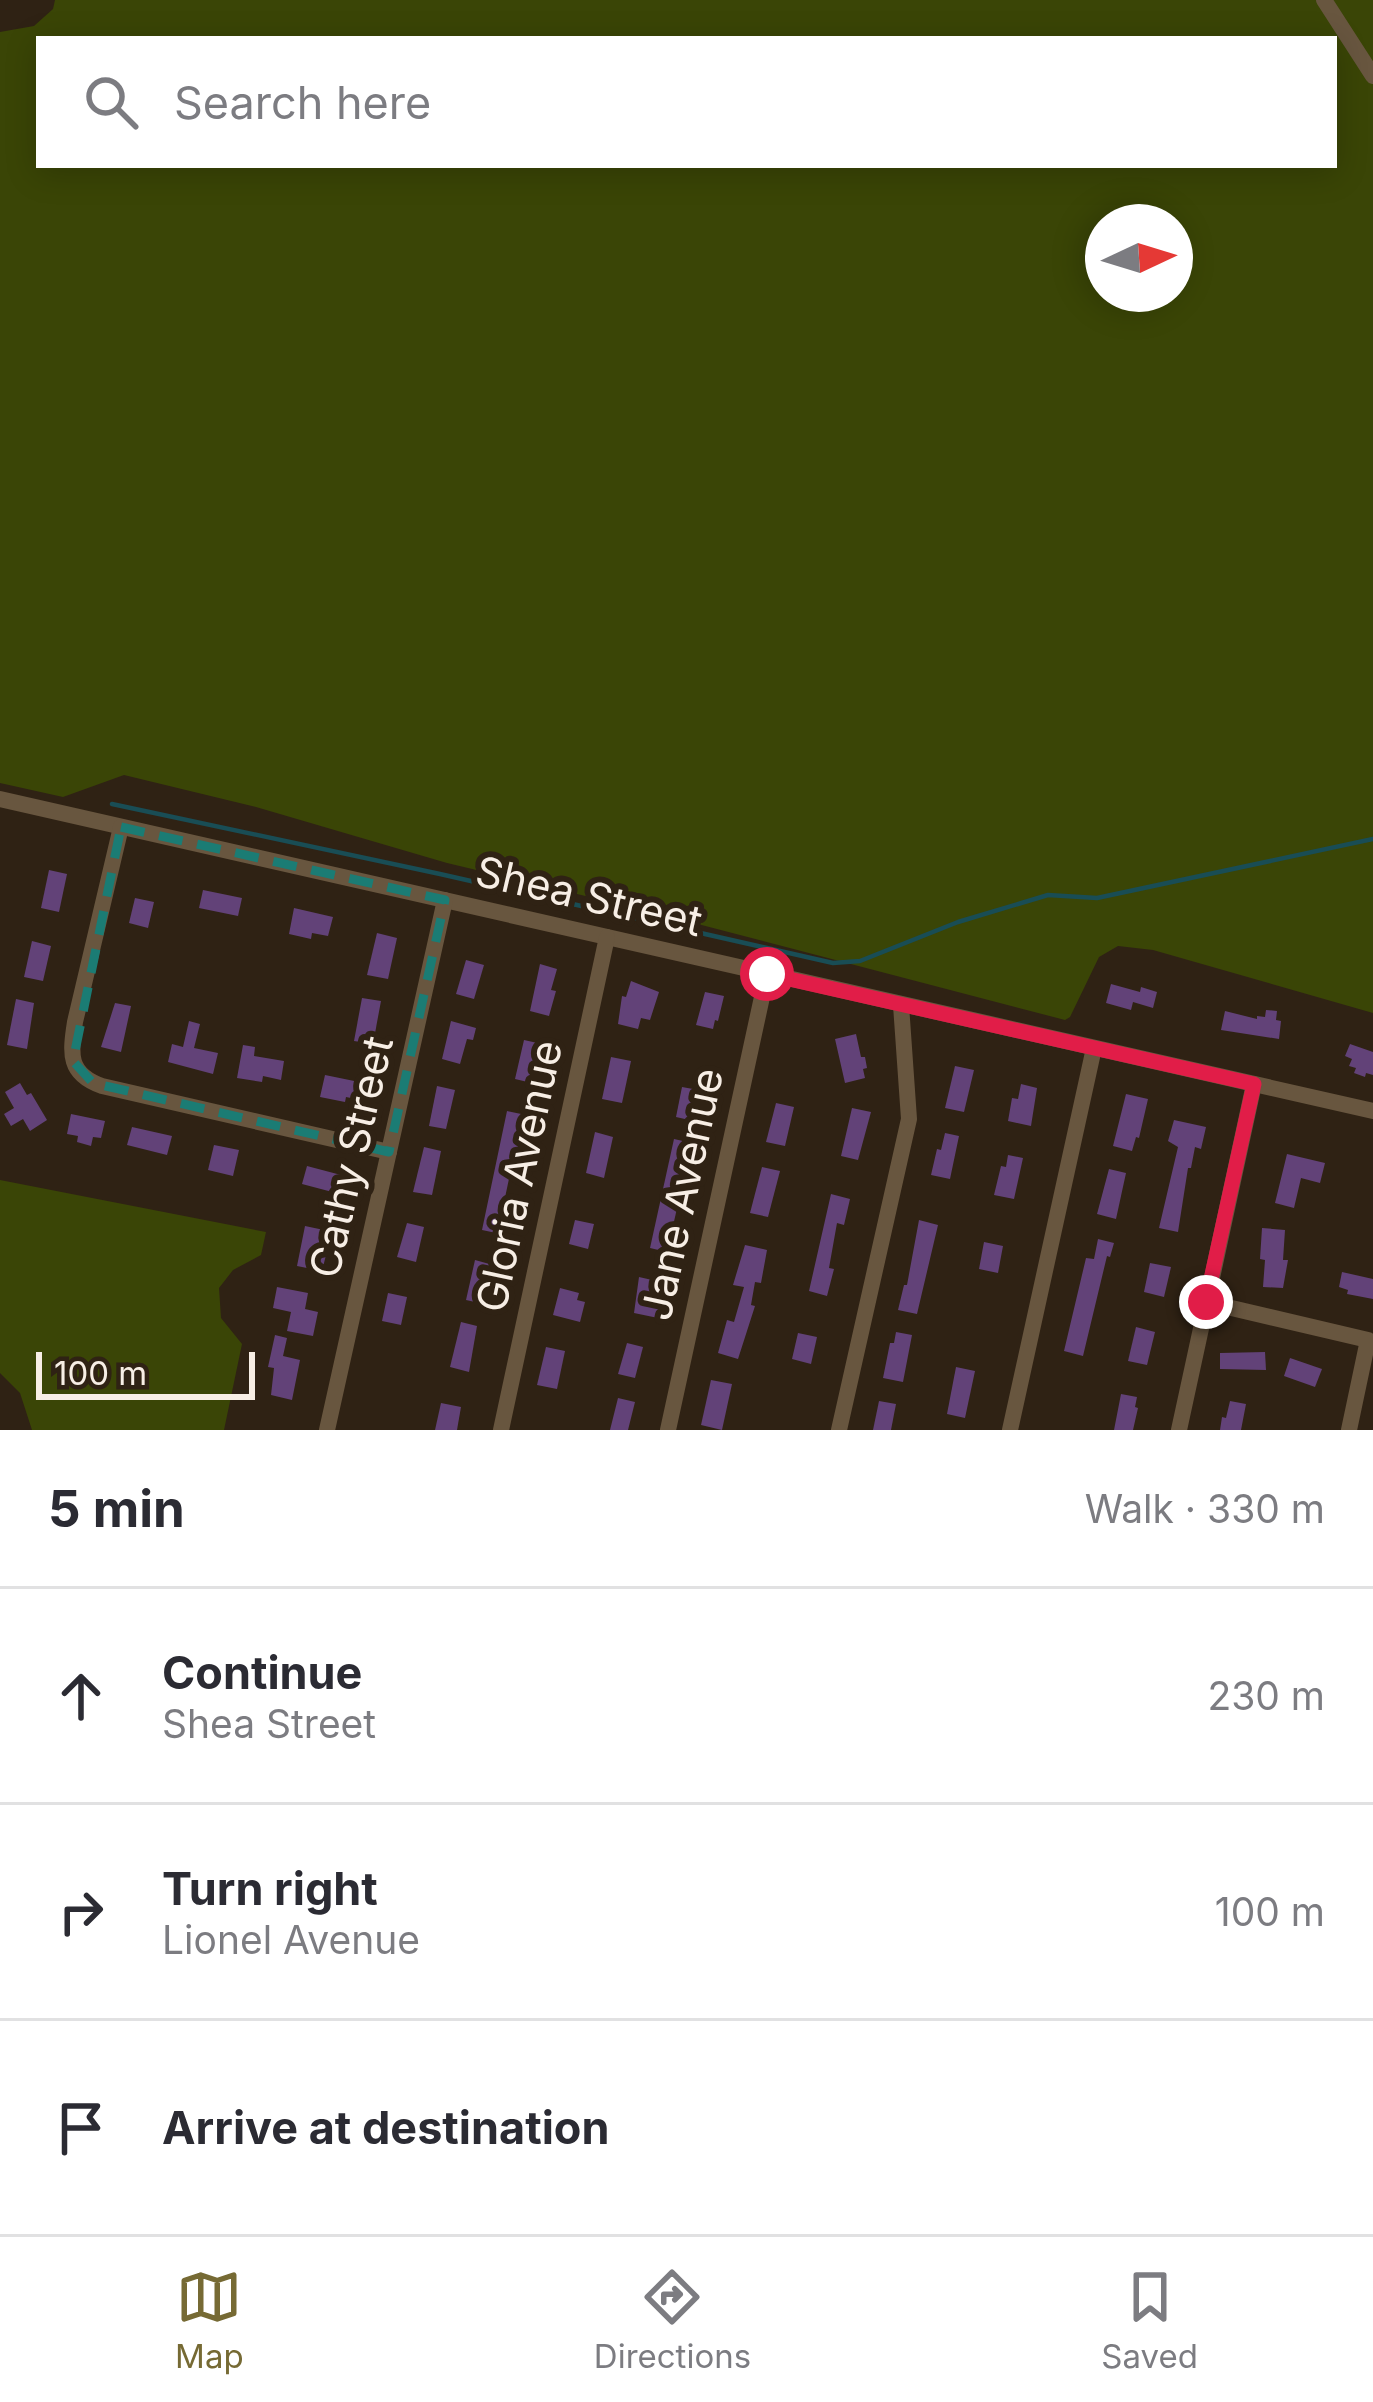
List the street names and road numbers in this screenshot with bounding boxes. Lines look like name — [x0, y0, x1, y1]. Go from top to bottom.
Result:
street label: Shea Street — [471, 845, 707, 946]
street label: Cathy Street — [298, 1031, 403, 1283]
street label: Gloria Avenue — [465, 1035, 572, 1316]
street label: Jane Avenue — [630, 1063, 733, 1325]

